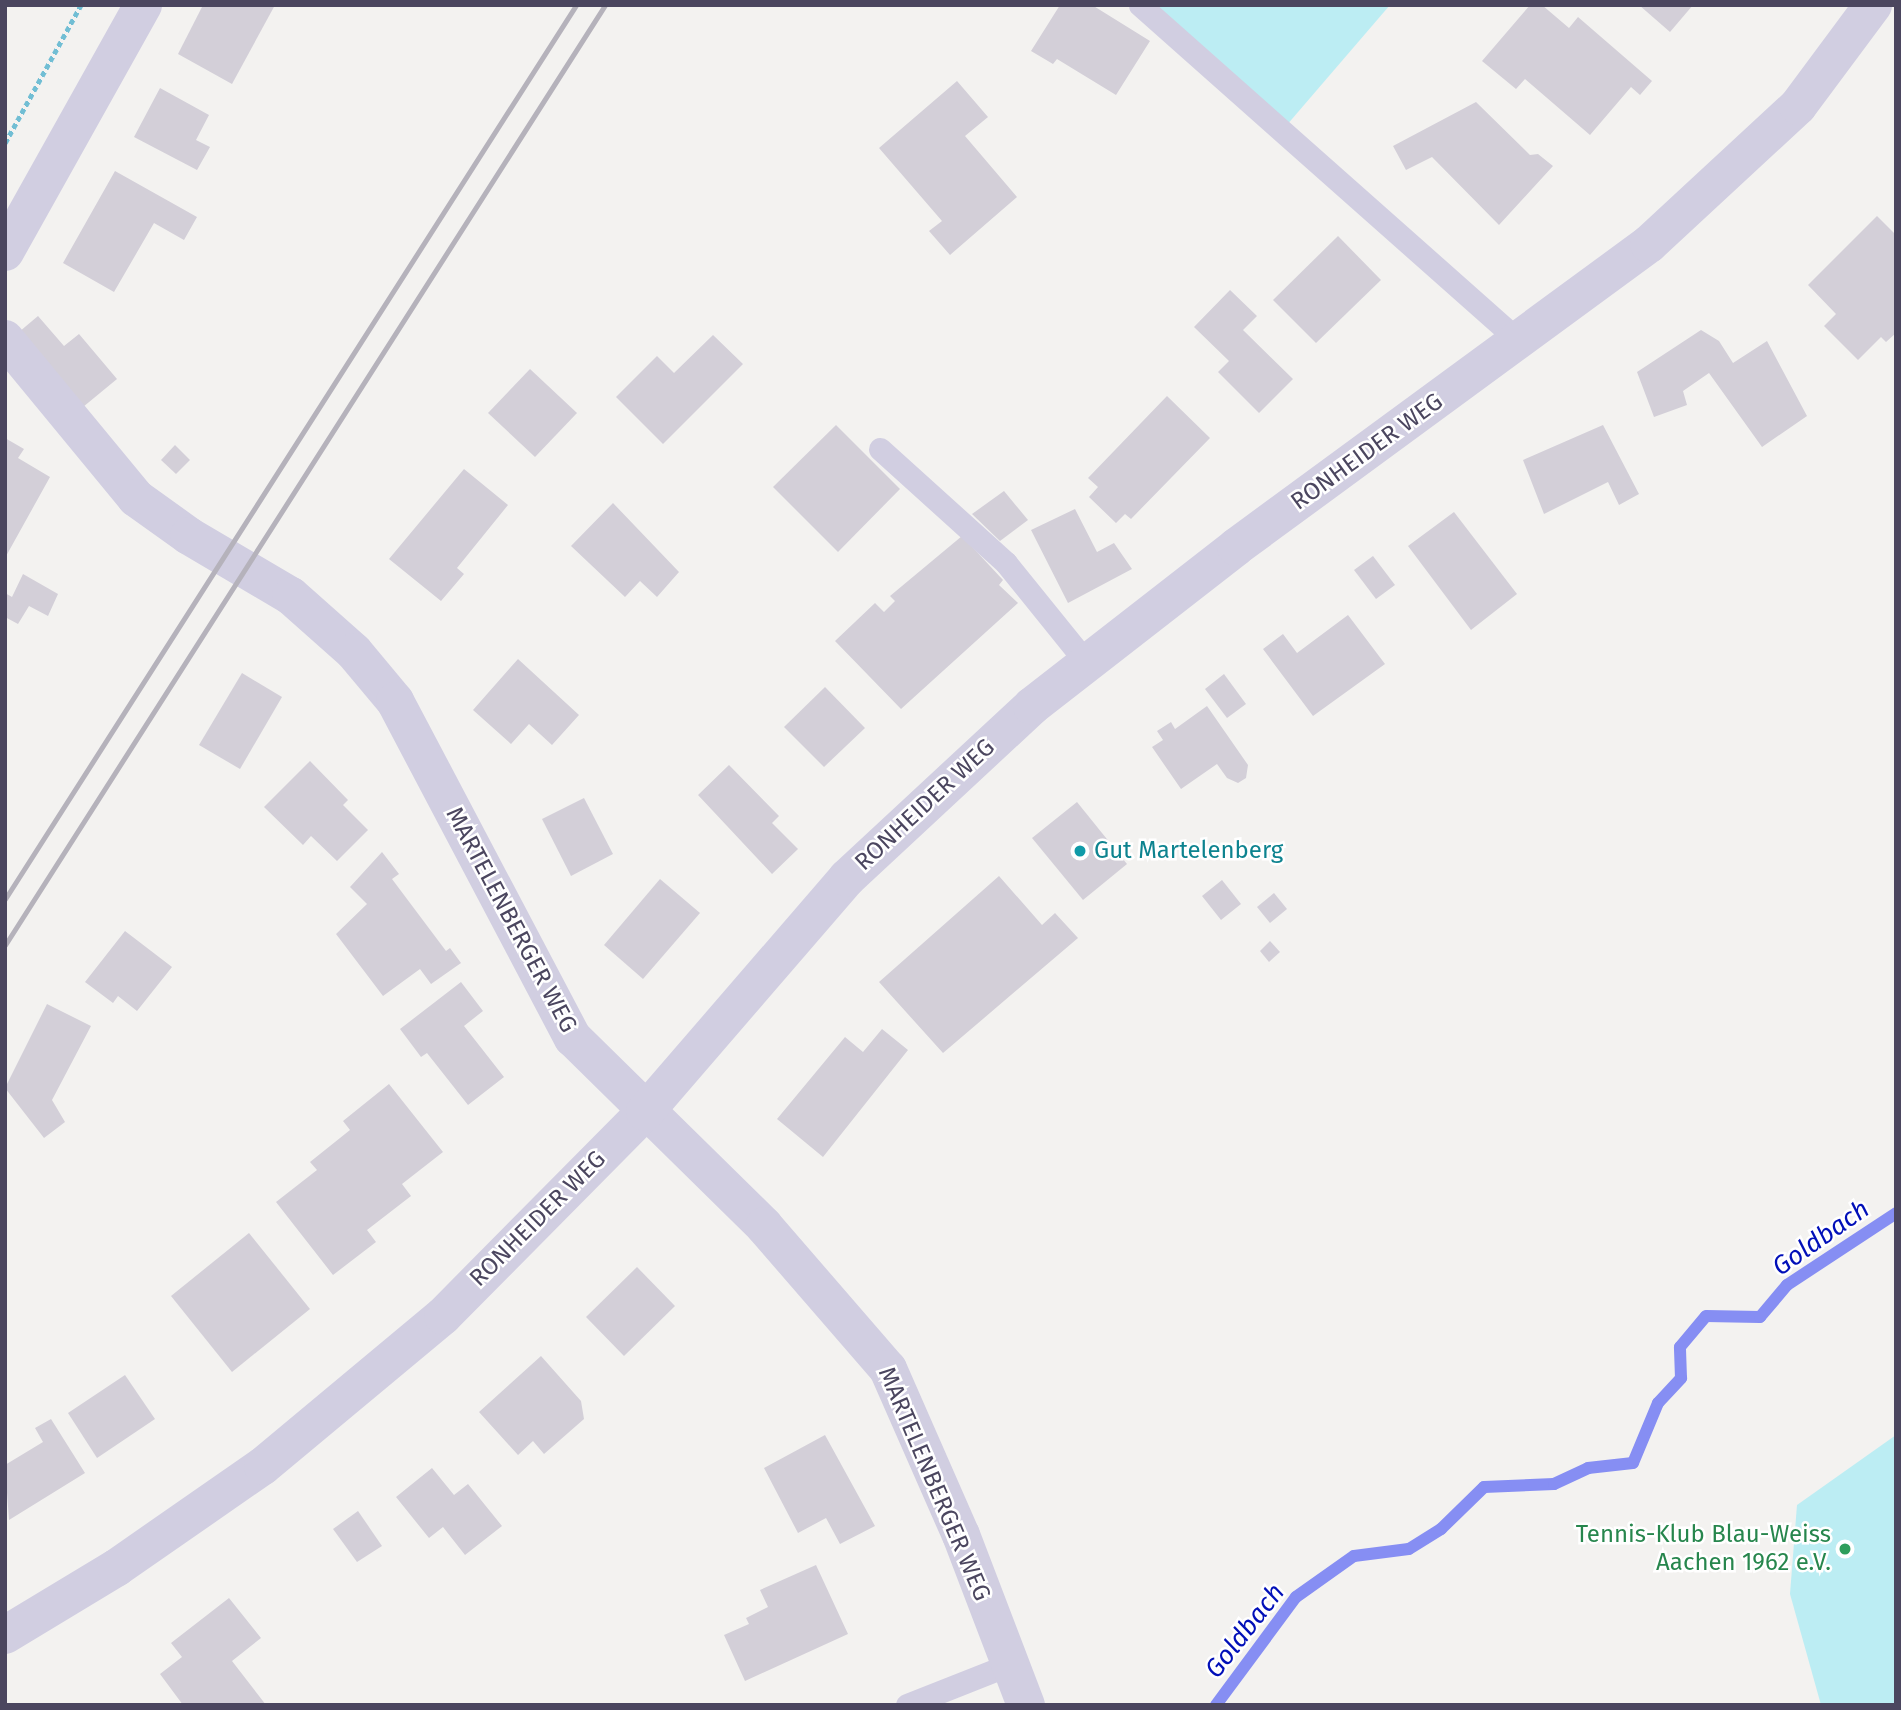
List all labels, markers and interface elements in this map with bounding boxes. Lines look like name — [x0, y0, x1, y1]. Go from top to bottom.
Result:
street label: RONHEIDER WEG — [1286, 387, 1448, 517]
street label: RONHEIDER WEG — [849, 733, 1001, 877]
street label: MARTELENBERGER WEG — [439, 802, 583, 1038]
place label: Gut Martelenberg — [1094, 837, 1283, 865]
marker: Gut Martelenberg — [1072, 843, 1088, 859]
street label: RONHEIDER WEG — [464, 1145, 612, 1293]
water label: Goldbach — [1767, 1193, 1875, 1283]
street label: MARTELENBERGER WEG — [872, 1363, 996, 1605]
place label: Tennis-Klub Blau-Weiss Aachen 1962 e.V. — [1576, 1521, 1831, 1577]
marker: Tennis-Klub Blau-Weiss Aachen 1962 e.V. — [1837, 1541, 1853, 1557]
water label: Goldbach — [1198, 1578, 1292, 1684]

